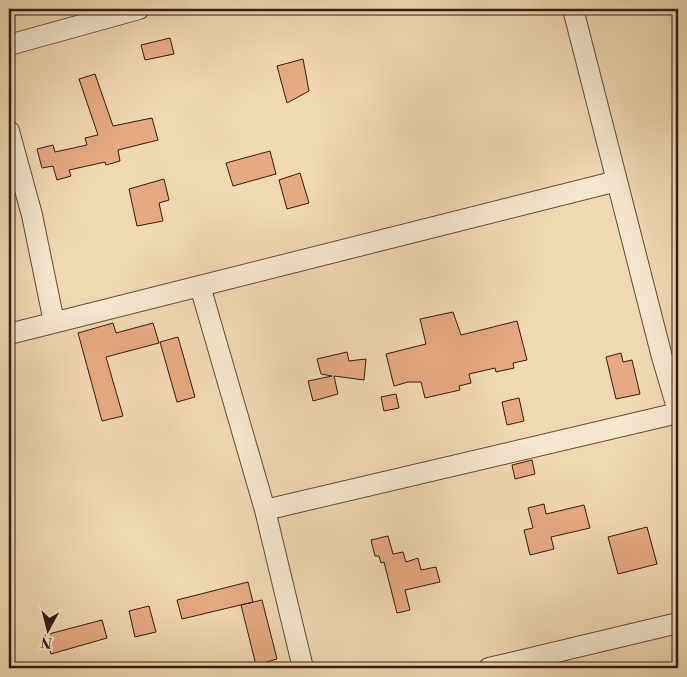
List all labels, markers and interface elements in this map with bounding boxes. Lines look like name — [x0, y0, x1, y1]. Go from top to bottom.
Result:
north arrow — [22, 604, 72, 654]
text: N — [40, 632, 53, 652]

